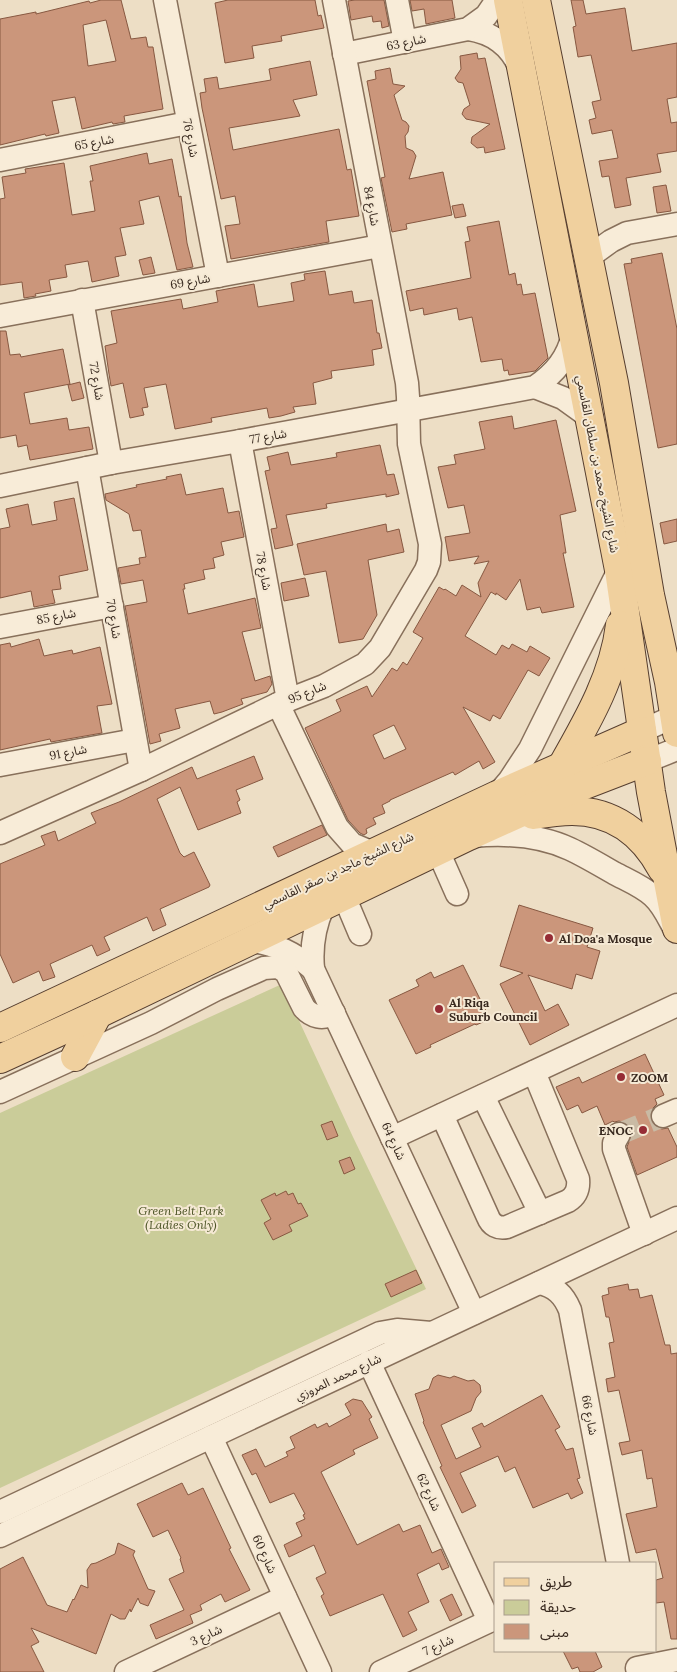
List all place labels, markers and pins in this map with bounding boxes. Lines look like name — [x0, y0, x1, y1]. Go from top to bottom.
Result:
place label: Al Doa'a Mosque — [559, 931, 653, 946]
marker: Al Doa'a Mosque — [543, 932, 555, 944]
place label: Al Riqa Suburb Council — [449, 995, 538, 1024]
marker: Al Riqa Suburb Council — [433, 1003, 445, 1015]
place label: ZOOM — [631, 1070, 669, 1085]
marker: ZOOM — [615, 1071, 627, 1083]
place label: ENOC — [599, 1123, 634, 1138]
marker: ENOC — [637, 1124, 649, 1136]

